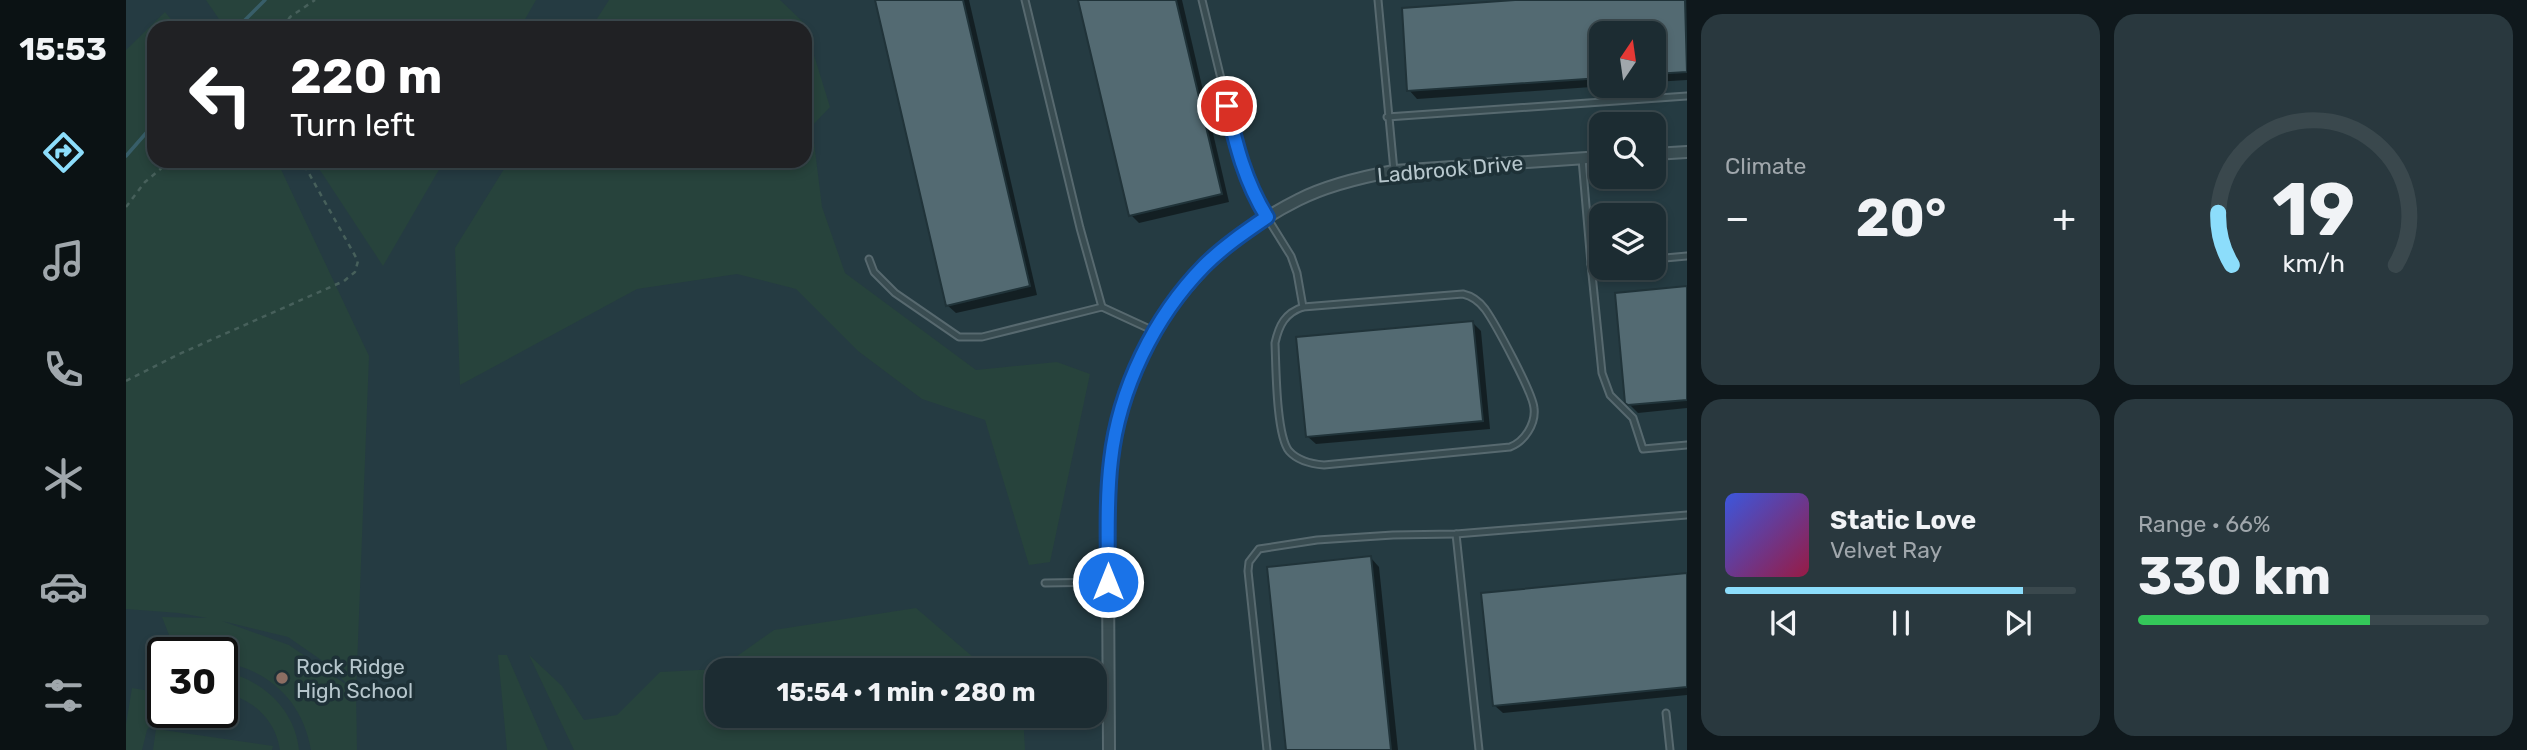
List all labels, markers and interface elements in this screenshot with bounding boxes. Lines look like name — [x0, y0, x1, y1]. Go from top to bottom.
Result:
north arrow — [1589, 21, 1666, 98]
map controls — [1589, 21, 1666, 280]
text: 15:53 — [19, 30, 107, 68]
text: 220 m — [290, 47, 442, 105]
icon: left — [175, 49, 266, 140]
pin — [1197, 76, 1257, 136]
icon: arrive — [1208, 87, 1246, 125]
text: Turn left — [290, 106, 415, 144]
button: search — [1589, 112, 1666, 189]
icon: directions — [39, 128, 88, 177]
street label: Ladbrook Drive — [1376, 150, 1524, 188]
text: Climate — [1725, 152, 1806, 180]
text: 19 — [2272, 168, 2355, 254]
text: 20° — [1856, 187, 1946, 249]
text: − — [1725, 195, 1750, 241]
text: + — [2052, 195, 2076, 241]
button: layers — [1589, 203, 1666, 280]
icon: music — [39, 236, 88, 285]
text: km/h — [2282, 249, 2345, 278]
icon: phone — [39, 345, 88, 394]
icon: climate — [39, 454, 88, 503]
text: Static Love — [1830, 505, 1976, 536]
text: Range · 66% — [2138, 510, 2270, 538]
text: Velvet Ray — [1830, 536, 1942, 564]
position arrow — [1071, 545, 1145, 619]
text: 330 km — [2138, 545, 2331, 607]
icon: car — [39, 562, 88, 611]
icon: previous — [1765, 604, 1803, 642]
icon: pause — [1882, 604, 1920, 642]
icon: next — [1999, 604, 2037, 642]
speed limit sign: 30 — [147, 637, 238, 728]
place label: Rock Ridge High School — [296, 654, 413, 703]
marker: Rock Ridge High School — [274, 670, 290, 686]
icon: filters — [39, 671, 88, 720]
text: 15:54 · 1 min · 280 m — [776, 677, 1036, 708]

